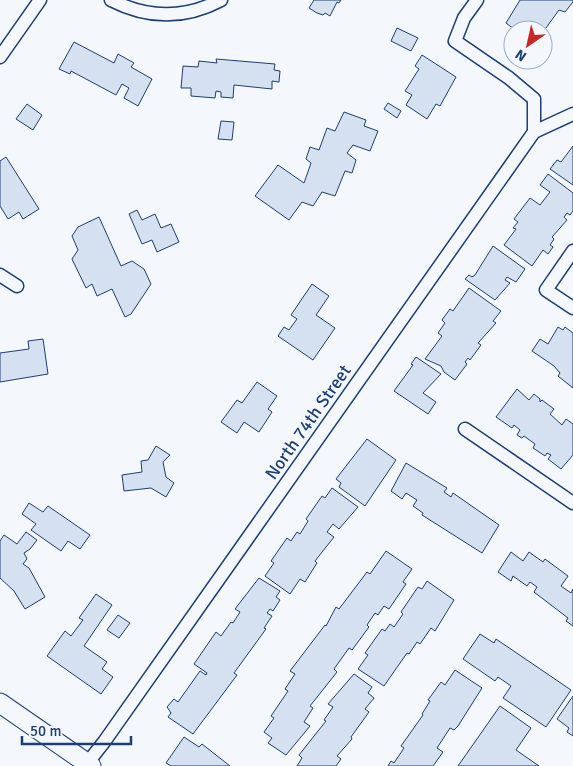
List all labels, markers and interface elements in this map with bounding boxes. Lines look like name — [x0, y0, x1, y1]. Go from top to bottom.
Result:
north arrow — [503, 20, 553, 70]
text: N — [512, 46, 530, 65]
street label: North 74th Street — [260, 360, 356, 484]
scale bar — [22, 714, 131, 746]
text: 50 m — [30, 722, 61, 740]

